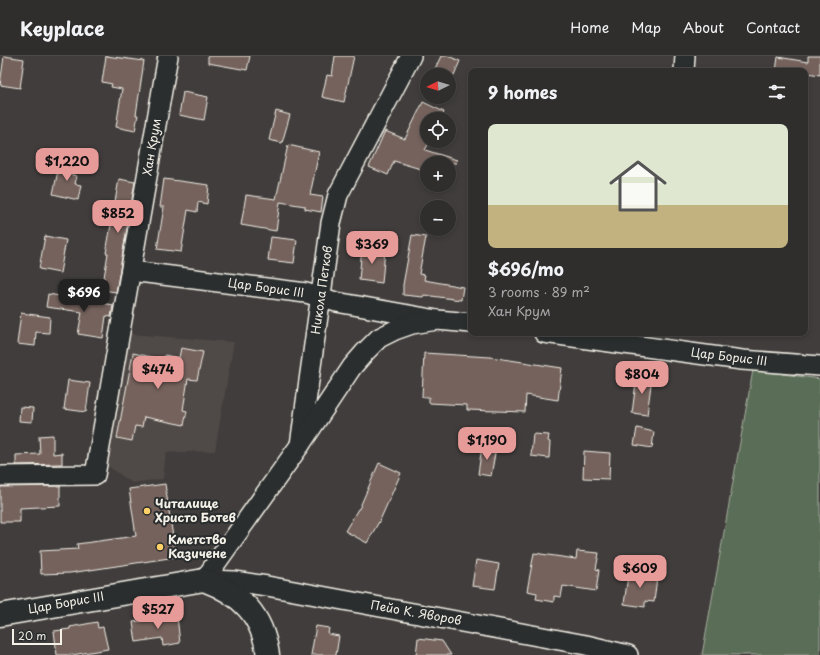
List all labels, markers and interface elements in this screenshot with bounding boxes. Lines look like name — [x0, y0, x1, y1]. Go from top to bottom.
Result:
text: Keyplace — [20, 14, 105, 42]
text: Home — [570, 17, 609, 38]
text: Map — [631, 17, 661, 38]
text: About — [683, 17, 724, 38]
text: Contact — [746, 17, 800, 38]
north arrow — [420, 68, 456, 104]
map controls — [420, 68, 456, 236]
text: 9 homes — [488, 79, 557, 105]
icon: filters — [766, 81, 788, 103]
button: locate — [420, 112, 456, 148]
street label: Хан Крум — [137, 117, 165, 177]
pin: $1,220 — [34, 148, 100, 182]
icon: home — [602, 150, 674, 222]
text: $1,220 — [45, 151, 89, 170]
button: + — [420, 156, 456, 192]
pin: $852 — [94, 200, 142, 234]
button: − — [420, 200, 456, 236]
text: $852 — [101, 203, 135, 222]
pin: $369 — [348, 231, 396, 265]
text: $369 — [355, 234, 389, 253]
street label: Никола Петков — [306, 244, 336, 335]
text: $696/mo — [488, 256, 564, 282]
street label: Цар Борис III — [227, 273, 305, 301]
pin: $696 — [60, 279, 108, 313]
text: $696 — [67, 282, 101, 301]
text: 3 rooms · 89 m² — [488, 282, 590, 301]
text: Хан Крум — [488, 301, 551, 320]
street label: Цар Борис III — [690, 342, 768, 370]
pin: $474 — [134, 356, 182, 390]
text: $474 — [142, 359, 174, 378]
pin: $804 — [618, 361, 666, 395]
text: $804 — [625, 364, 659, 383]
pin: $1,190 — [454, 427, 520, 461]
text: $1,190 — [467, 430, 507, 449]
place label: Читалище Христо Ботев — [155, 494, 236, 526]
marker: Читалище Христо Ботев — [142, 506, 152, 516]
place label: Кметство Казичене — [168, 530, 227, 562]
marker: Кметство Казичене — [155, 542, 165, 552]
pin: $609 — [616, 555, 664, 589]
text: $609 — [623, 558, 657, 577]
street label: Цар Борис III — [27, 586, 105, 618]
street label: Пейо К. Яворов — [369, 595, 463, 629]
pin: $527 — [134, 596, 182, 630]
text: $527 — [142, 599, 174, 618]
scale bar — [12, 627, 62, 646]
text: 20 m — [18, 627, 46, 644]

